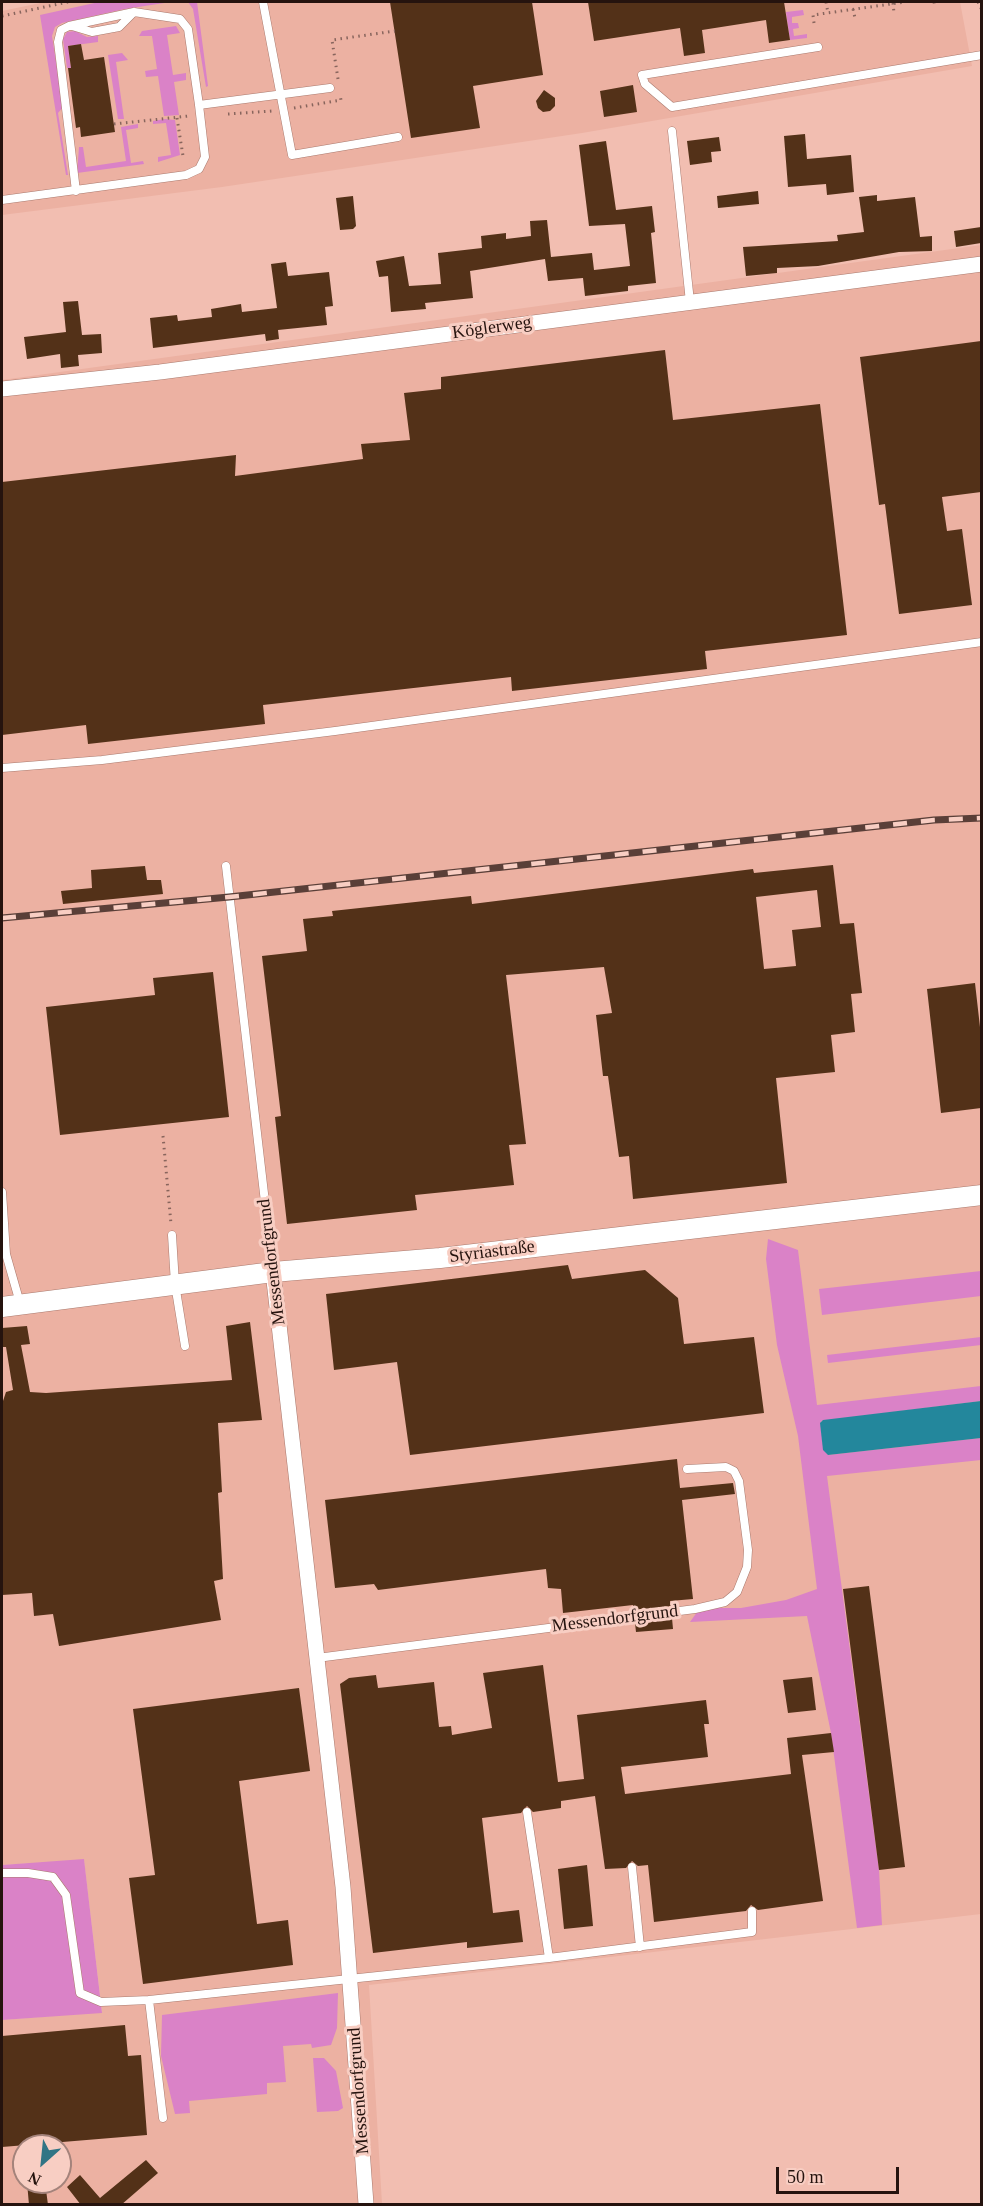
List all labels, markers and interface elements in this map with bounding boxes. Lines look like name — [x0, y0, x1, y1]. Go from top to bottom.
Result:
street label: Köglerweg — [451, 312, 533, 344]
street label: Messendorfgrund — [254, 1198, 290, 1326]
street label: Styriastraße — [448, 1236, 536, 1268]
street label: Messendorfgrund — [551, 1601, 679, 1637]
street label: Messendorfgrund — [344, 2027, 374, 2155]
north arrow — [12, 2134, 72, 2194]
scale bar — [779, 2155, 902, 2193]
text: 50 m — [787, 2167, 824, 2187]
text: N — [25, 2169, 44, 2189]

